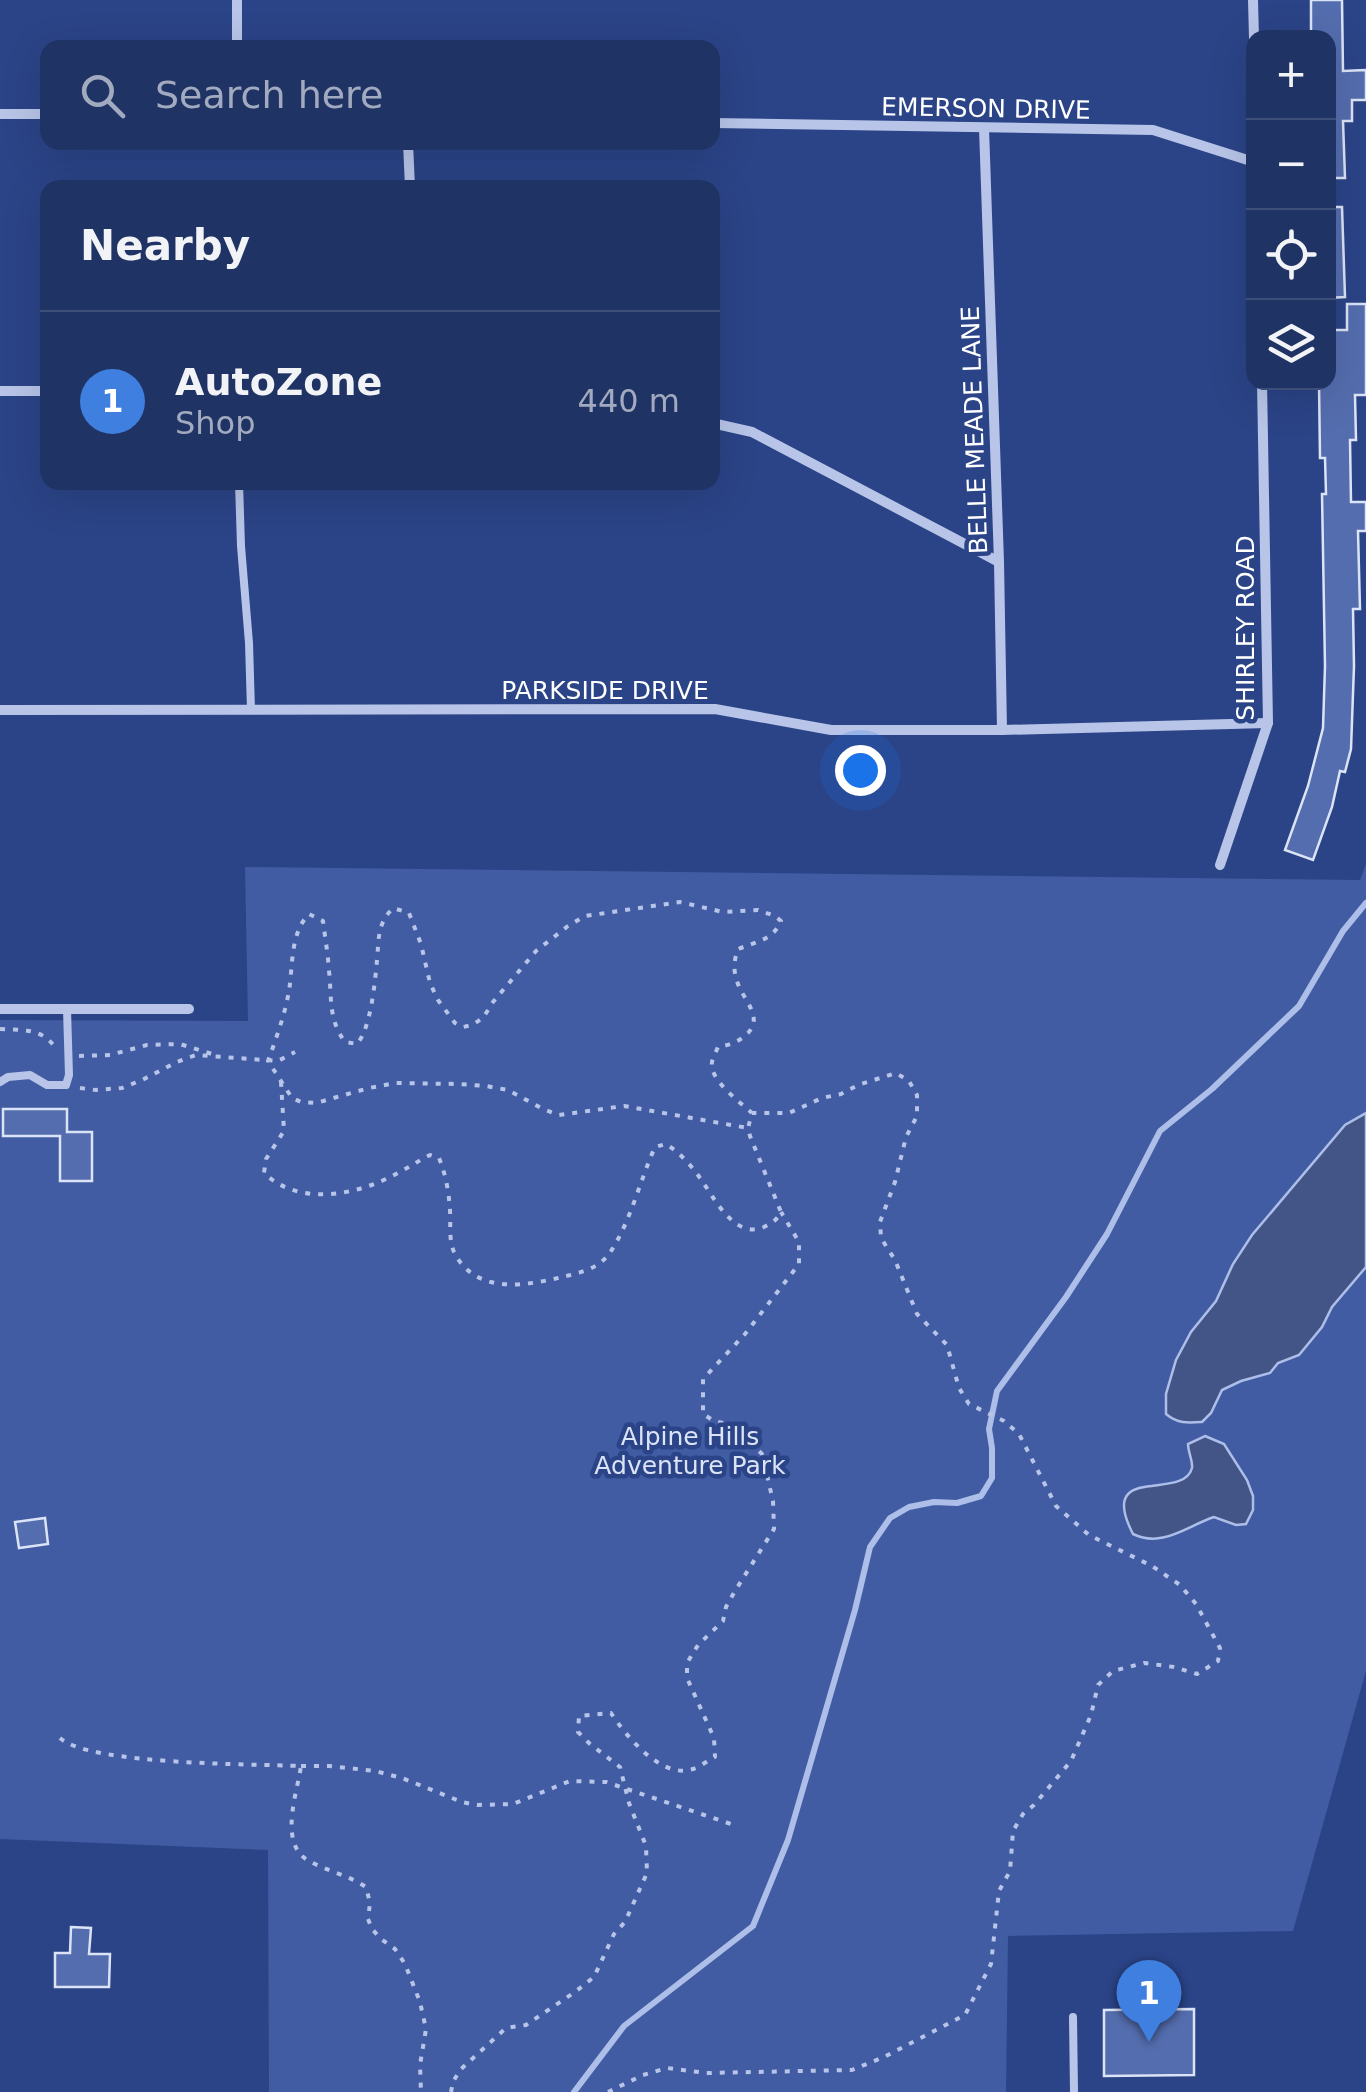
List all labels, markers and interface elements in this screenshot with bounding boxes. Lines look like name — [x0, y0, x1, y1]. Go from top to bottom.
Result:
map controls — [1246, 30, 1336, 390]
button: + — [1246, 30, 1336, 120]
search box — [40, 40, 720, 150]
icon: search — [75, 68, 130, 123]
text: Search here — [155, 73, 383, 117]
street label: EMERSON DRIVE — [881, 92, 1091, 125]
button: − — [1246, 120, 1336, 210]
button: locate — [1246, 210, 1336, 300]
text: Nearby — [80, 221, 250, 270]
button: layers — [1246, 300, 1336, 390]
street label: BELLE MEADE LANE — [956, 305, 993, 554]
text: AutoZone — [175, 360, 382, 404]
text: 1 — [101, 382, 124, 420]
text: 440 m — [578, 382, 680, 420]
text: Shop — [175, 404, 255, 442]
street label: SHIRLEY ROAD — [1231, 535, 1260, 721]
street label: PARKSIDE DRIVE — [501, 676, 709, 705]
your location — [835, 745, 886, 796]
park label: Alpine Hills Adventure Park — [594, 1422, 786, 1480]
pin: 1 — [1116, 1960, 1182, 2042]

